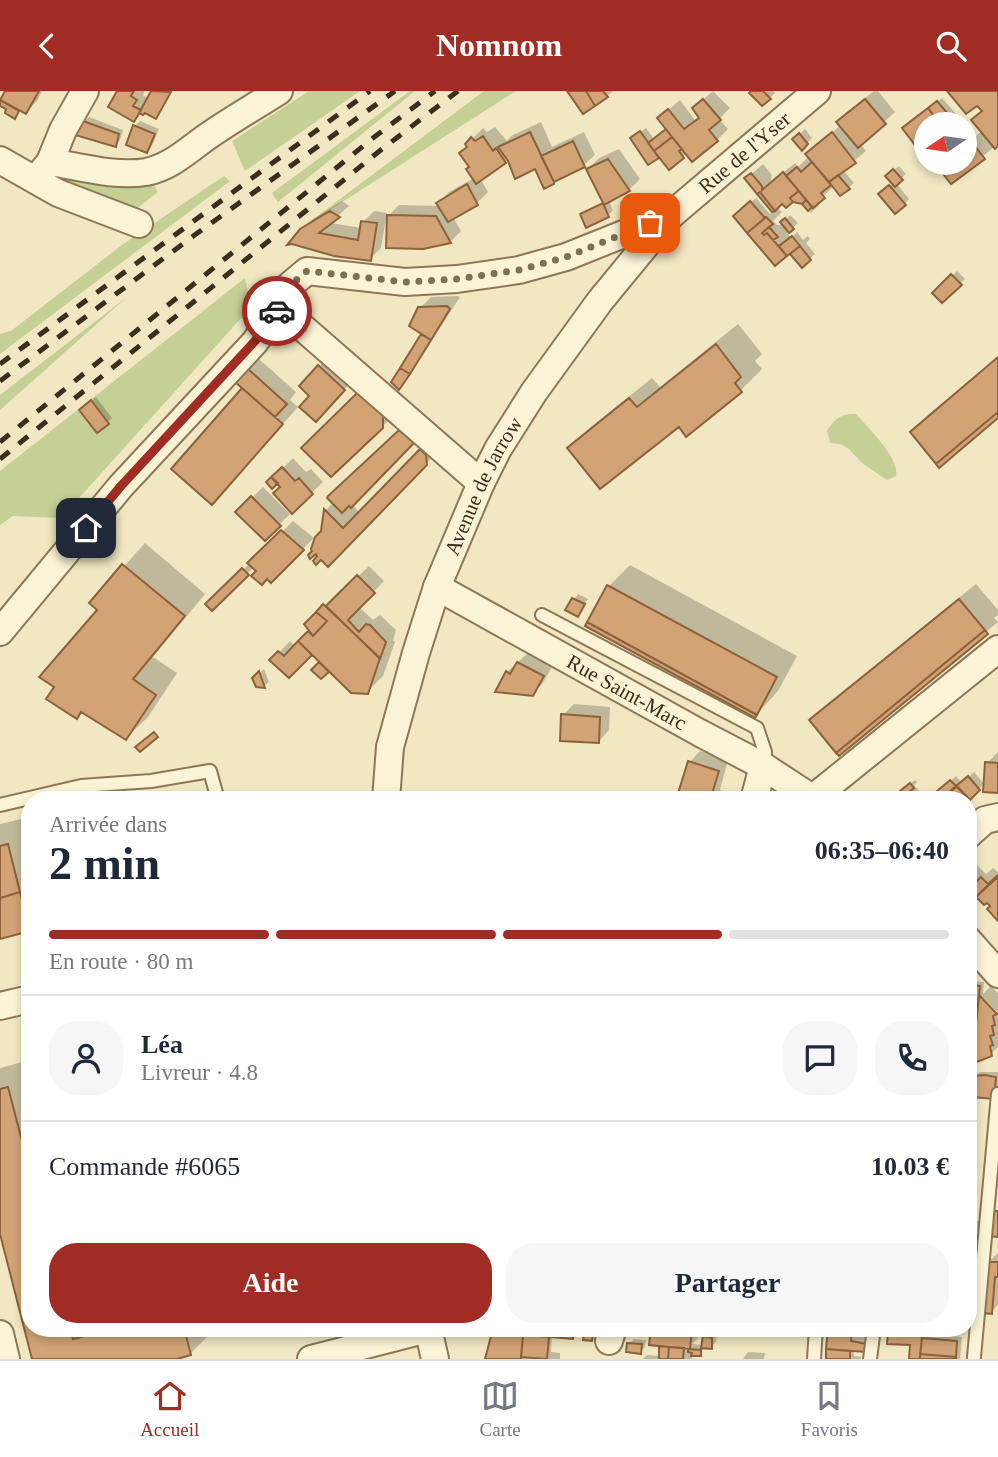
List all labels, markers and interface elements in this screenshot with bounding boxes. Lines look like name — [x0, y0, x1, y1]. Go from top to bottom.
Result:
icon: back — [28, 27, 66, 65]
text: Nomnom — [436, 27, 562, 63]
icon: search — [932, 27, 970, 65]
street label: Rue de l'Yser — [693, 107, 795, 199]
north arrow — [914, 112, 976, 175]
map controls — [914, 112, 977, 175]
pin — [620, 193, 680, 253]
icon: bag — [631, 204, 669, 242]
courier — [242, 276, 312, 346]
icon: car — [258, 292, 296, 330]
street label: Avenue de Jarrow — [440, 412, 528, 559]
pin — [56, 498, 116, 558]
icon: home — [67, 509, 105, 547]
street label: Rue Saint-Marc — [562, 649, 691, 735]
text: Arrivée dans — [49, 812, 167, 837]
text: 06:35–06:40 — [815, 836, 949, 865]
text: 2 min — [49, 838, 160, 889]
text: En route · 80 m — [49, 949, 193, 974]
button: person — [49, 1021, 123, 1095]
button: chat — [783, 1021, 857, 1095]
button: phone — [875, 1021, 949, 1095]
text: Léa — [141, 1030, 183, 1059]
text: Livreur · 4.8 — [141, 1060, 258, 1085]
text: Commande #6065 — [49, 1152, 240, 1181]
text: 10.03 € — [871, 1152, 949, 1181]
button: Aide — [49, 1243, 492, 1323]
button: Partager — [506, 1243, 949, 1323]
tab: Accueil — [140, 1377, 199, 1441]
tab: Carte — [479, 1377, 521, 1441]
tab: Favoris — [801, 1377, 858, 1441]

